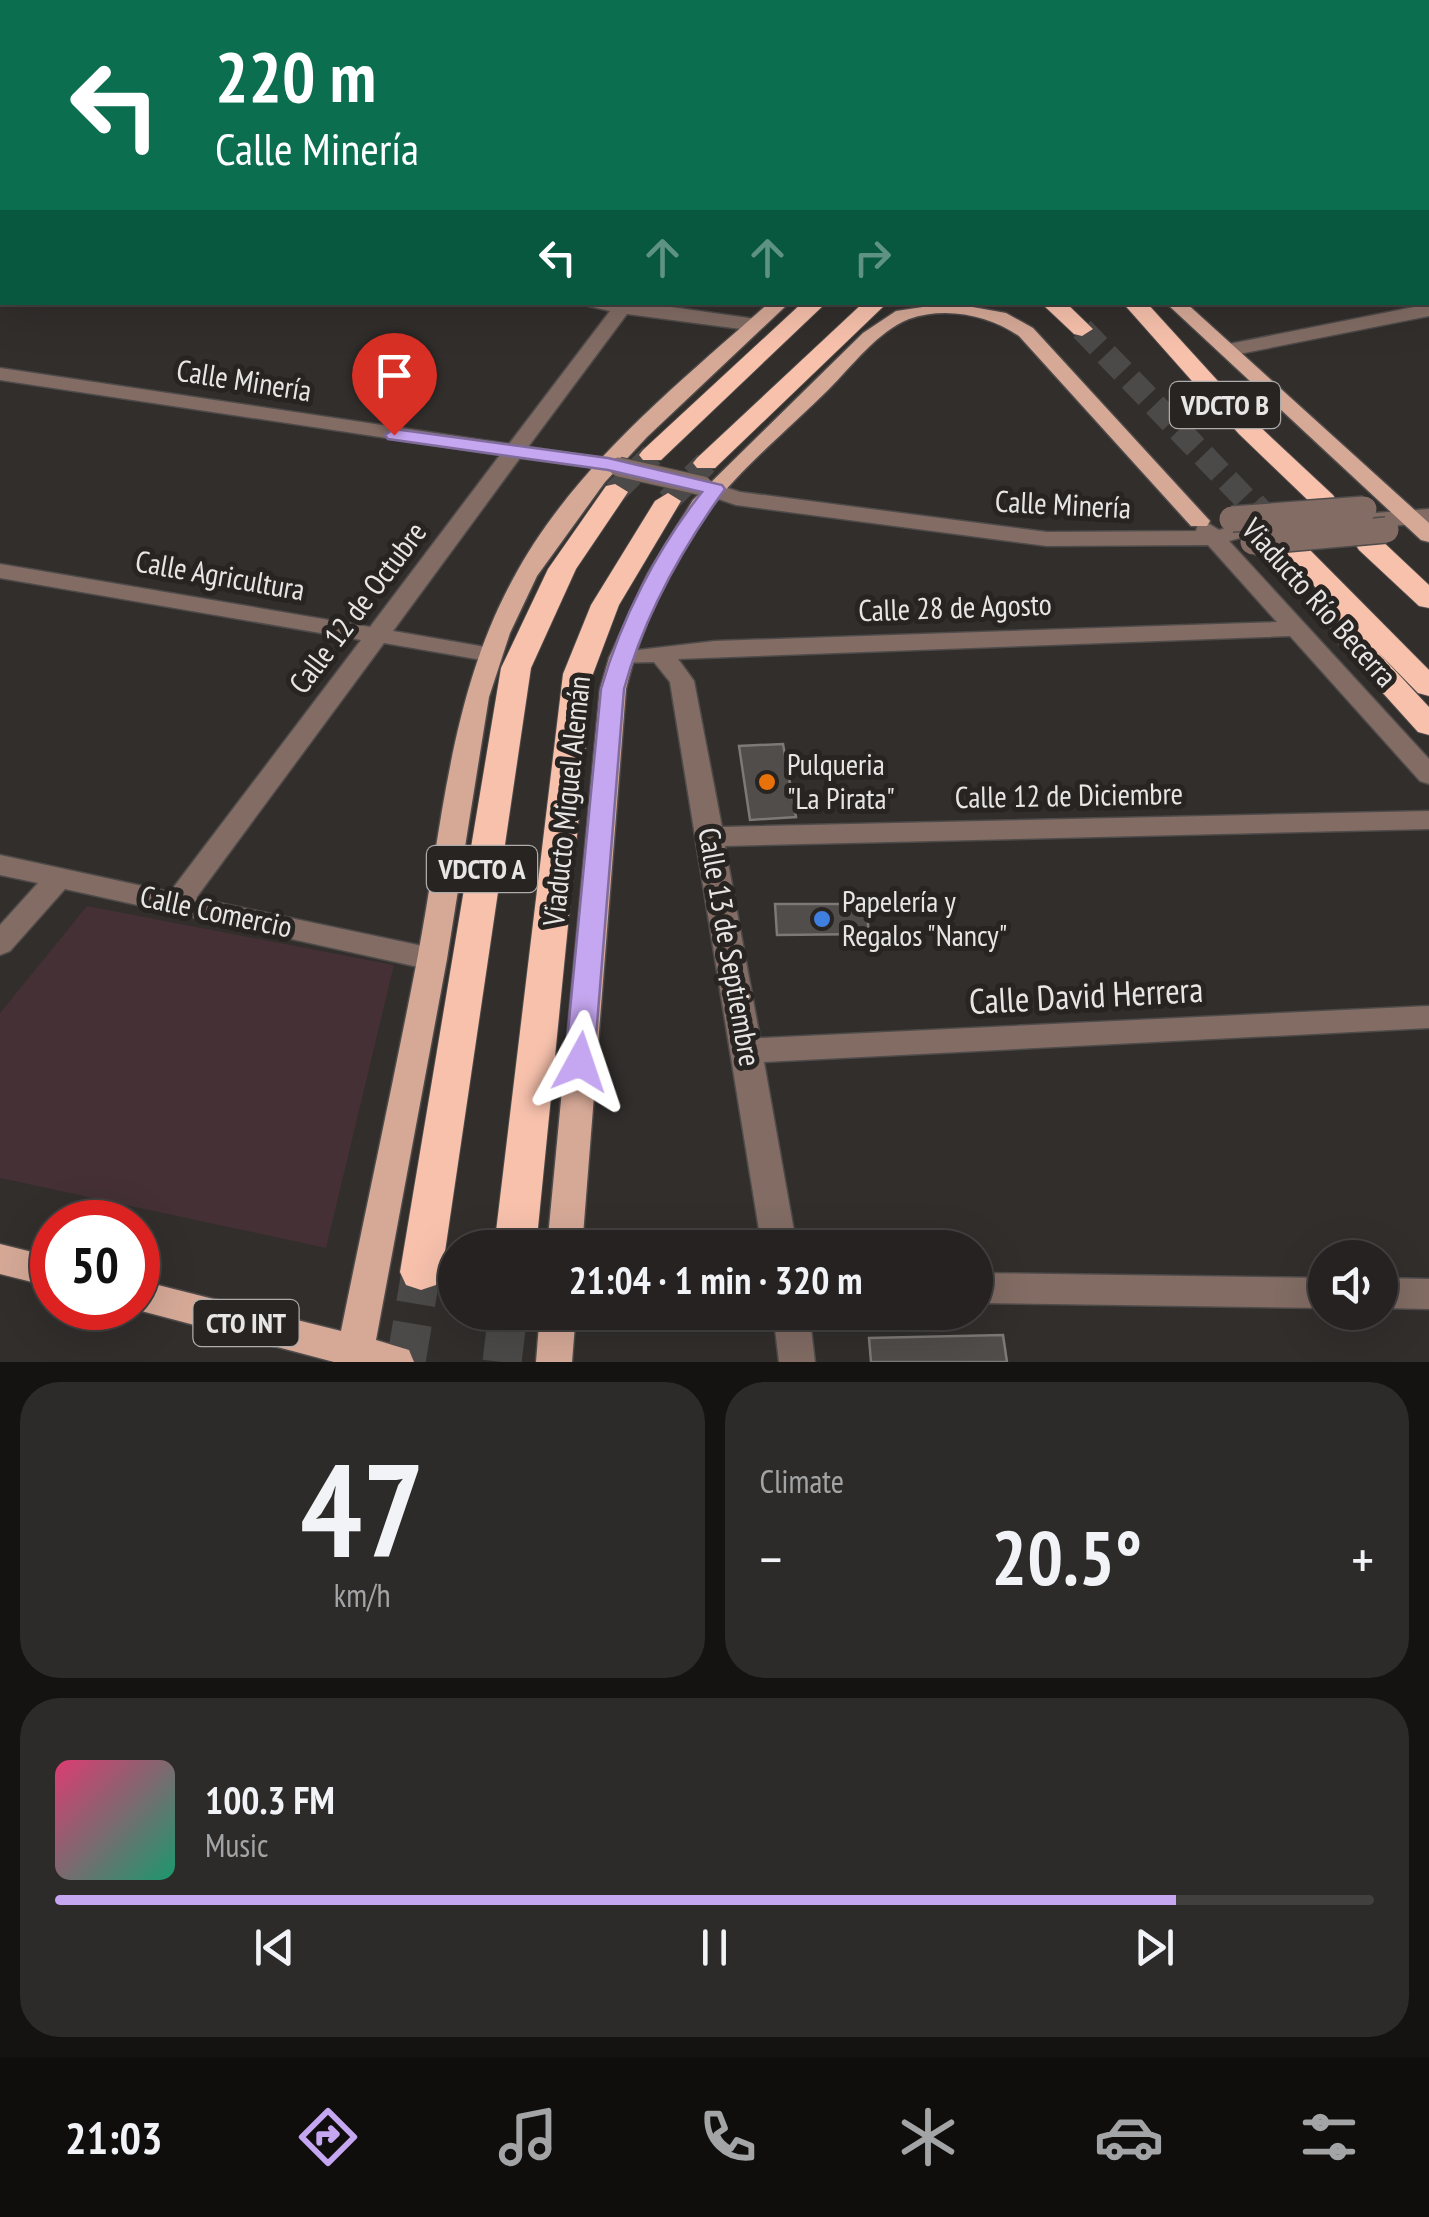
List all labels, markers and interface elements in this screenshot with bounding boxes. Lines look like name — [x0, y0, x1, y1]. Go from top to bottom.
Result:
text: 220 m — [215, 31, 376, 121]
icon: left — [50, 40, 180, 170]
text: Calle Minería — [215, 119, 419, 177]
icon: left — [530, 230, 585, 285]
icon: ahead — [635, 230, 690, 285]
icon: ahead — [740, 230, 795, 285]
icon: right — [845, 230, 900, 285]
pin — [352, 333, 437, 436]
icon: arrive — [367, 348, 422, 403]
street label: Calle Minería — [174, 350, 314, 409]
road number: VDCTO B — [1170, 382, 1280, 428]
street label: Calle Minería — [994, 480, 1132, 527]
street label: Viaducto Río Becerra — [1233, 509, 1406, 695]
street label: Calle 12 de Octubre — [279, 513, 434, 701]
street label: Calle Agricultura — [133, 540, 308, 609]
street label: Calle 28 de Agosto — [858, 584, 1052, 629]
street label: Viaducto Miguel Alemán — [533, 674, 598, 929]
place label: Pulqueria "La Pirata" — [787, 744, 895, 817]
marker: Pulqueria "La Pirata" — [756, 771, 778, 793]
street label: Calle 12 de Diciembre — [955, 773, 1183, 816]
street label: Calle 13 de Septiembre — [690, 824, 771, 1069]
road number: VDCTO A — [427, 846, 537, 892]
street label: Calle Comercio — [137, 875, 296, 946]
place label: Papelería y Regalos "Nancy" — [842, 881, 1007, 954]
marker: Papelería y Regalos "Nancy" — [811, 908, 833, 930]
street label: Calle David Herrera — [968, 966, 1204, 1024]
position arrow — [528, 1010, 632, 1114]
speed limit sign: 50 — [30, 1200, 160, 1330]
map controls — [1308, 1240, 1398, 1330]
button: sound — [1308, 1240, 1398, 1330]
text: 21:04 · 1 min · 320 m — [569, 1255, 862, 1304]
road number: CTO INT — [194, 1300, 298, 1346]
text: 47 — [300, 1425, 424, 1593]
text: Climate — [760, 1460, 844, 1502]
text: 20.5° — [991, 1509, 1142, 1606]
text: − — [760, 1523, 782, 1594]
text: + — [1351, 1523, 1374, 1594]
text: km/h — [334, 1574, 391, 1616]
text: 100.3 FM — [205, 1775, 335, 1824]
text: Music — [205, 1824, 268, 1866]
icon: previous — [247, 1920, 302, 1975]
icon: pause — [687, 1920, 742, 1975]
icon: next — [1127, 1920, 1182, 1975]
icon: directions — [293, 2102, 363, 2172]
icon: music — [493, 2102, 563, 2172]
icon: phone — [693, 2102, 763, 2172]
icon: climate — [893, 2102, 963, 2172]
icon: car — [1094, 2102, 1164, 2172]
icon: filters — [1294, 2102, 1364, 2172]
text: 21:03 — [65, 2108, 162, 2166]

